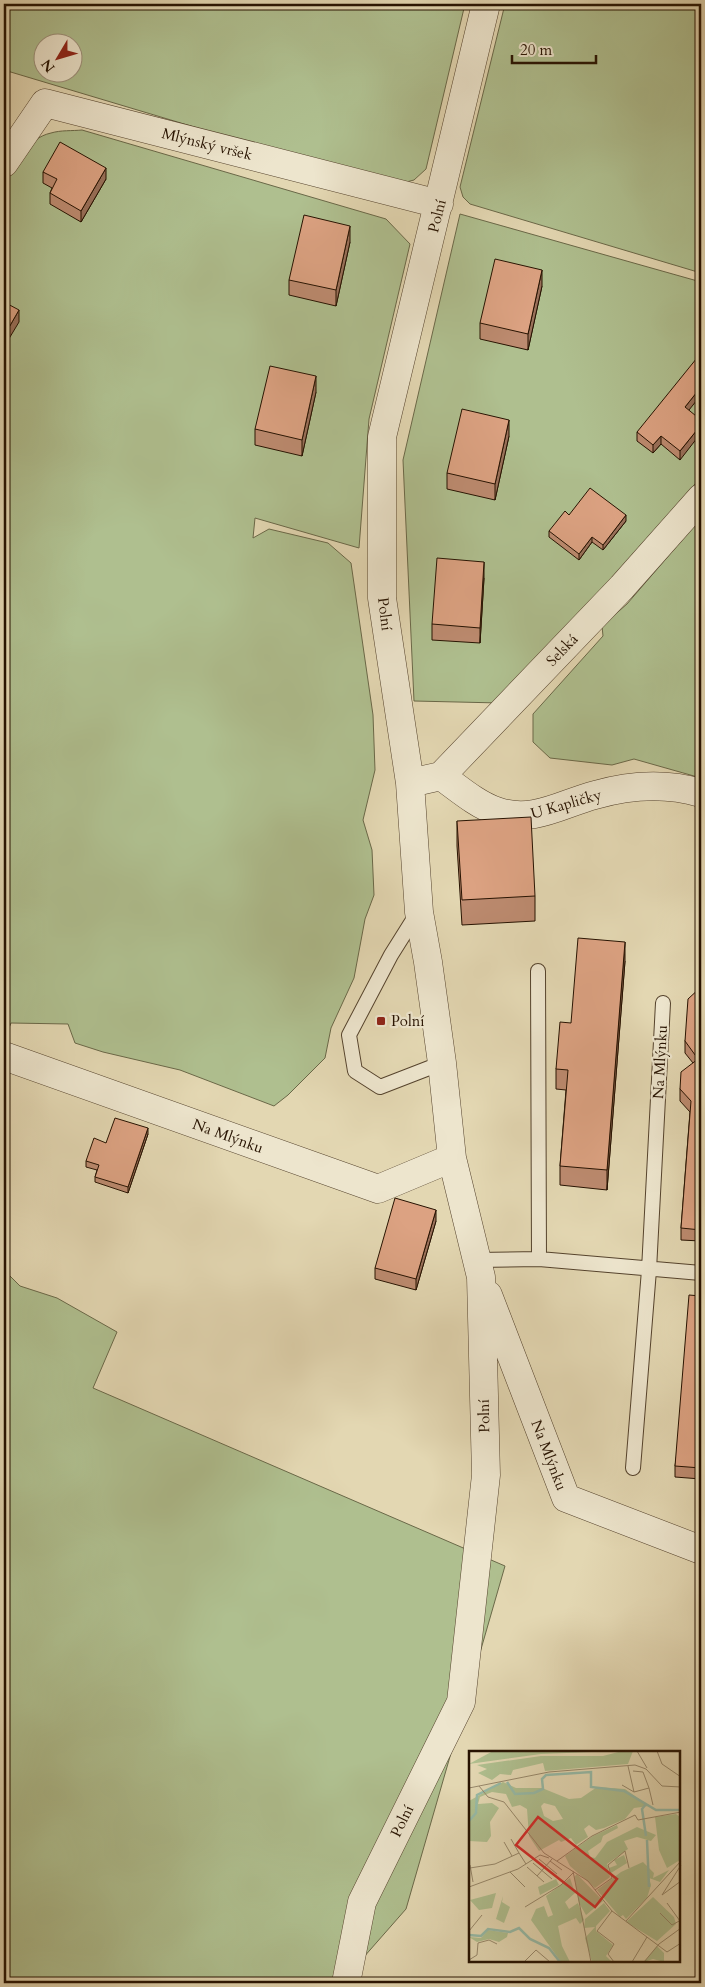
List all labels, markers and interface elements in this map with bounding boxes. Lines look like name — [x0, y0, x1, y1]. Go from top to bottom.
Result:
north arrow — [32, 32, 82, 82]
scale bar — [512, 32, 596, 64]
text: 20 m — [520, 40, 552, 60]
text: N — [37, 55, 59, 76]
street label: Mlýnský vršek — [160, 123, 254, 165]
street label: Polní — [423, 197, 451, 235]
street label: Polní — [373, 596, 397, 632]
street label: Selská — [542, 629, 583, 670]
street label: U Kapličky — [528, 784, 604, 824]
place label: Polní — [391, 1011, 425, 1031]
marker: Polní — [375, 1015, 387, 1027]
street label: Na Mlýnku — [648, 1024, 672, 1100]
street label: Na Mlýnku — [190, 1114, 266, 1158]
street label: Polní — [474, 1399, 494, 1433]
street label: Na Mlýnku — [526, 1417, 572, 1493]
inset map — [469, 1751, 680, 1962]
street label: Polní — [386, 1802, 418, 1840]

